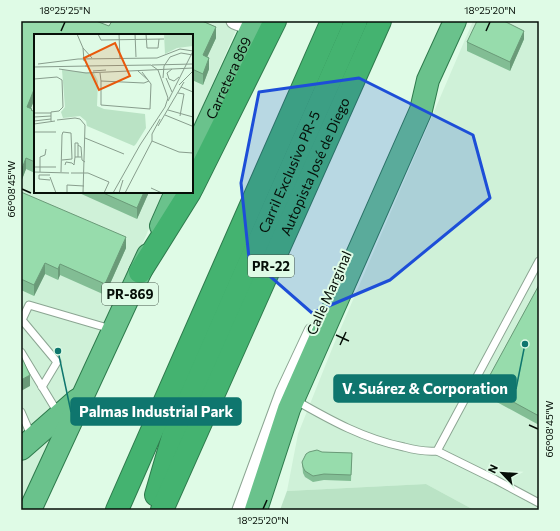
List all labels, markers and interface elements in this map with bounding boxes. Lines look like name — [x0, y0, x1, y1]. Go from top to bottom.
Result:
text: 18°25'25"N — [40, 4, 90, 16]
text: 18°25'20"N — [464, 4, 516, 16]
inset map — [34, 34, 193, 193]
street label: Carretera 869 — [202, 34, 255, 122]
street label: Autopista José de Diego — [276, 95, 353, 238]
street label: Carril Exclusivo PR-5 — [254, 108, 323, 235]
text: 66°08'45"W — [5, 160, 17, 218]
street label: Calle Marginal — [302, 248, 355, 338]
road number: PR-22 — [248, 255, 294, 277]
road number: PR-869 — [102, 283, 158, 305]
callout: V. Suárez & Corporation — [334, 375, 516, 402]
text: V. Suárez & Corporation — [342, 379, 508, 397]
callout: Palmas Industrial Park — [71, 398, 241, 425]
text: 66°08'45"W — [543, 400, 555, 458]
text: Palmas Industrial Park — [79, 402, 233, 420]
north arrow — [482, 453, 522, 493]
text: N — [485, 462, 500, 475]
text: 18°25'20"N — [237, 514, 289, 526]

